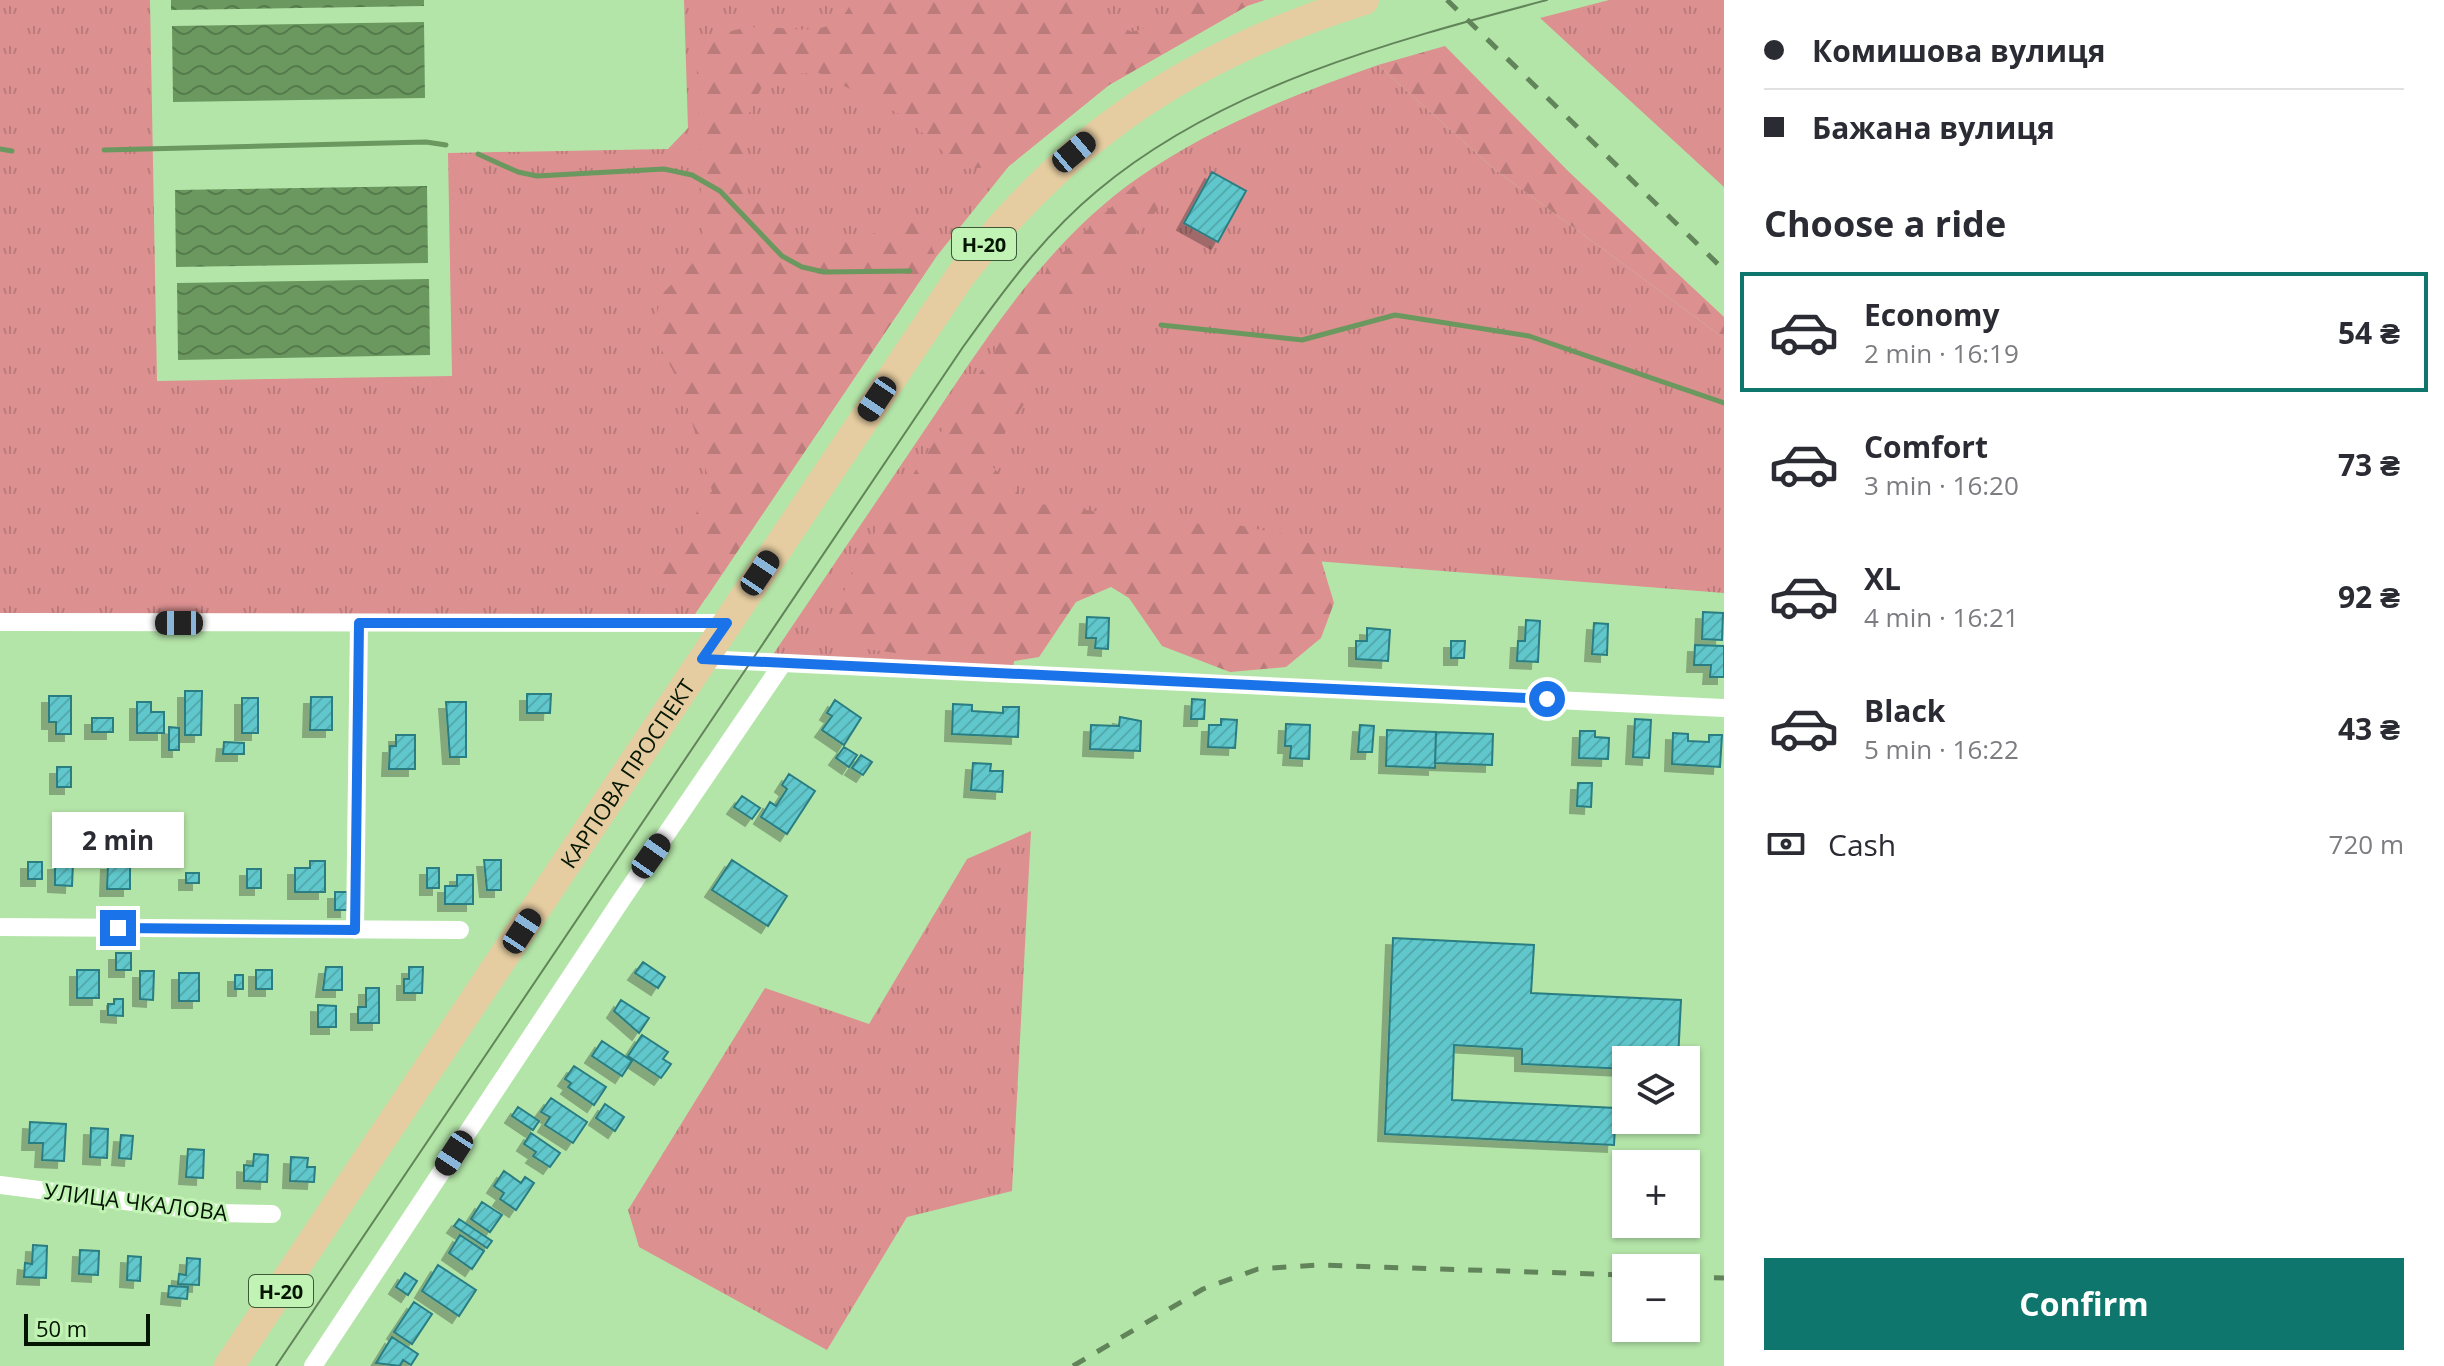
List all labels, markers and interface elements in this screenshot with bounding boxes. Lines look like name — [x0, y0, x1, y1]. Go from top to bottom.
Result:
text: Комишова вулиця — [1812, 30, 2105, 71]
text: Бажана вулиця — [1812, 107, 2055, 148]
car — [1048, 127, 1100, 177]
text: Choose a ride — [1764, 199, 2006, 248]
road number: Н-20 — [952, 228, 1016, 260]
text: Economy — [1864, 294, 2000, 335]
icon: car — [1768, 296, 1840, 368]
text: 54 ₴ — [2338, 312, 2400, 353]
text: 2 min · 16:19 — [1864, 335, 2019, 371]
car — [854, 372, 900, 426]
text: Comfort — [1864, 426, 1988, 467]
icon: car — [1768, 428, 1840, 500]
text: 73 ₴ — [2338, 444, 2400, 485]
text: 3 min · 16:20 — [1864, 467, 2019, 503]
car — [737, 546, 783, 600]
text: XL — [1864, 558, 1901, 599]
icon: car — [1768, 560, 1840, 632]
text: 92 ₴ — [2338, 576, 2400, 617]
text: 4 min · 16:21 — [1864, 599, 2019, 635]
car — [155, 611, 203, 635]
street label: КАРПОВА ПРОСПЕКТ — [553, 673, 701, 873]
route start — [1529, 681, 1565, 717]
text: Black — [1864, 690, 1945, 731]
icon: car — [1768, 692, 1840, 764]
text: 43 ₴ — [2338, 708, 2400, 749]
text: 5 min · 16:22 — [1864, 731, 2019, 767]
callout: 2 min — [52, 812, 184, 868]
text: 2 min — [82, 822, 154, 858]
icon: cash — [1764, 822, 1808, 866]
text: Cash — [1828, 824, 1896, 865]
text: 720 m — [2329, 826, 2404, 862]
car — [627, 829, 675, 883]
car — [499, 904, 545, 958]
route end — [100, 910, 136, 946]
map controls — [1612, 1046, 1700, 1342]
button: layers — [1612, 1046, 1700, 1134]
car — [431, 1126, 477, 1180]
button: + — [1612, 1150, 1700, 1238]
street label: УЛИЦА ЧКАЛОВА — [42, 1175, 230, 1227]
button: − — [1612, 1254, 1700, 1342]
button: Confirm — [1764, 1258, 2404, 1350]
road number: Н-20 — [249, 1275, 313, 1307]
scale bar — [24, 1310, 150, 1346]
text: 50 m — [36, 1313, 87, 1343]

